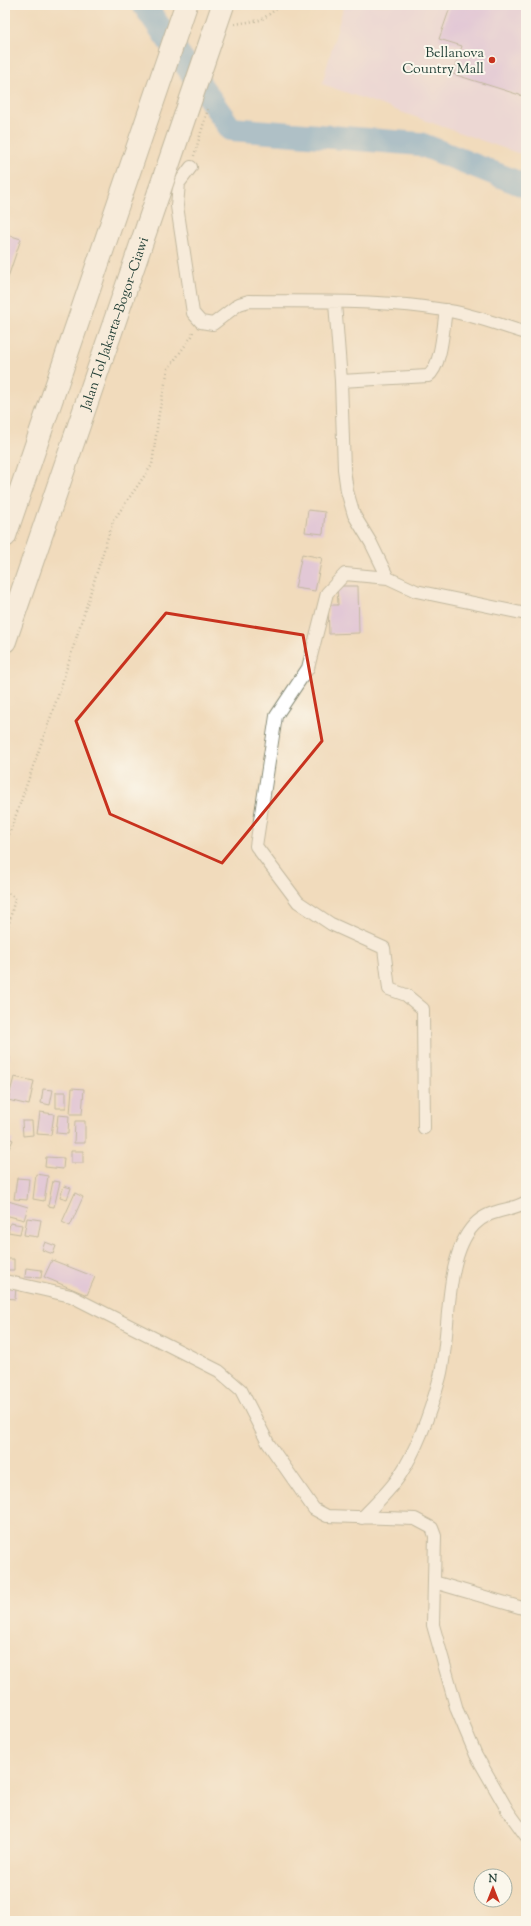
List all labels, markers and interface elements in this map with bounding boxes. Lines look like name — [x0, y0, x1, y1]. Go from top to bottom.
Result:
place label: Bellanova Country Mall — [402, 44, 485, 80]
marker: Bellanova Country Mall — [487, 55, 497, 65]
street label: Jalan Tol Jakarta–Bogor–Ciawi — [77, 234, 155, 414]
north arrow — [473, 1868, 513, 1908]
text: N — [488, 1871, 498, 1887]

